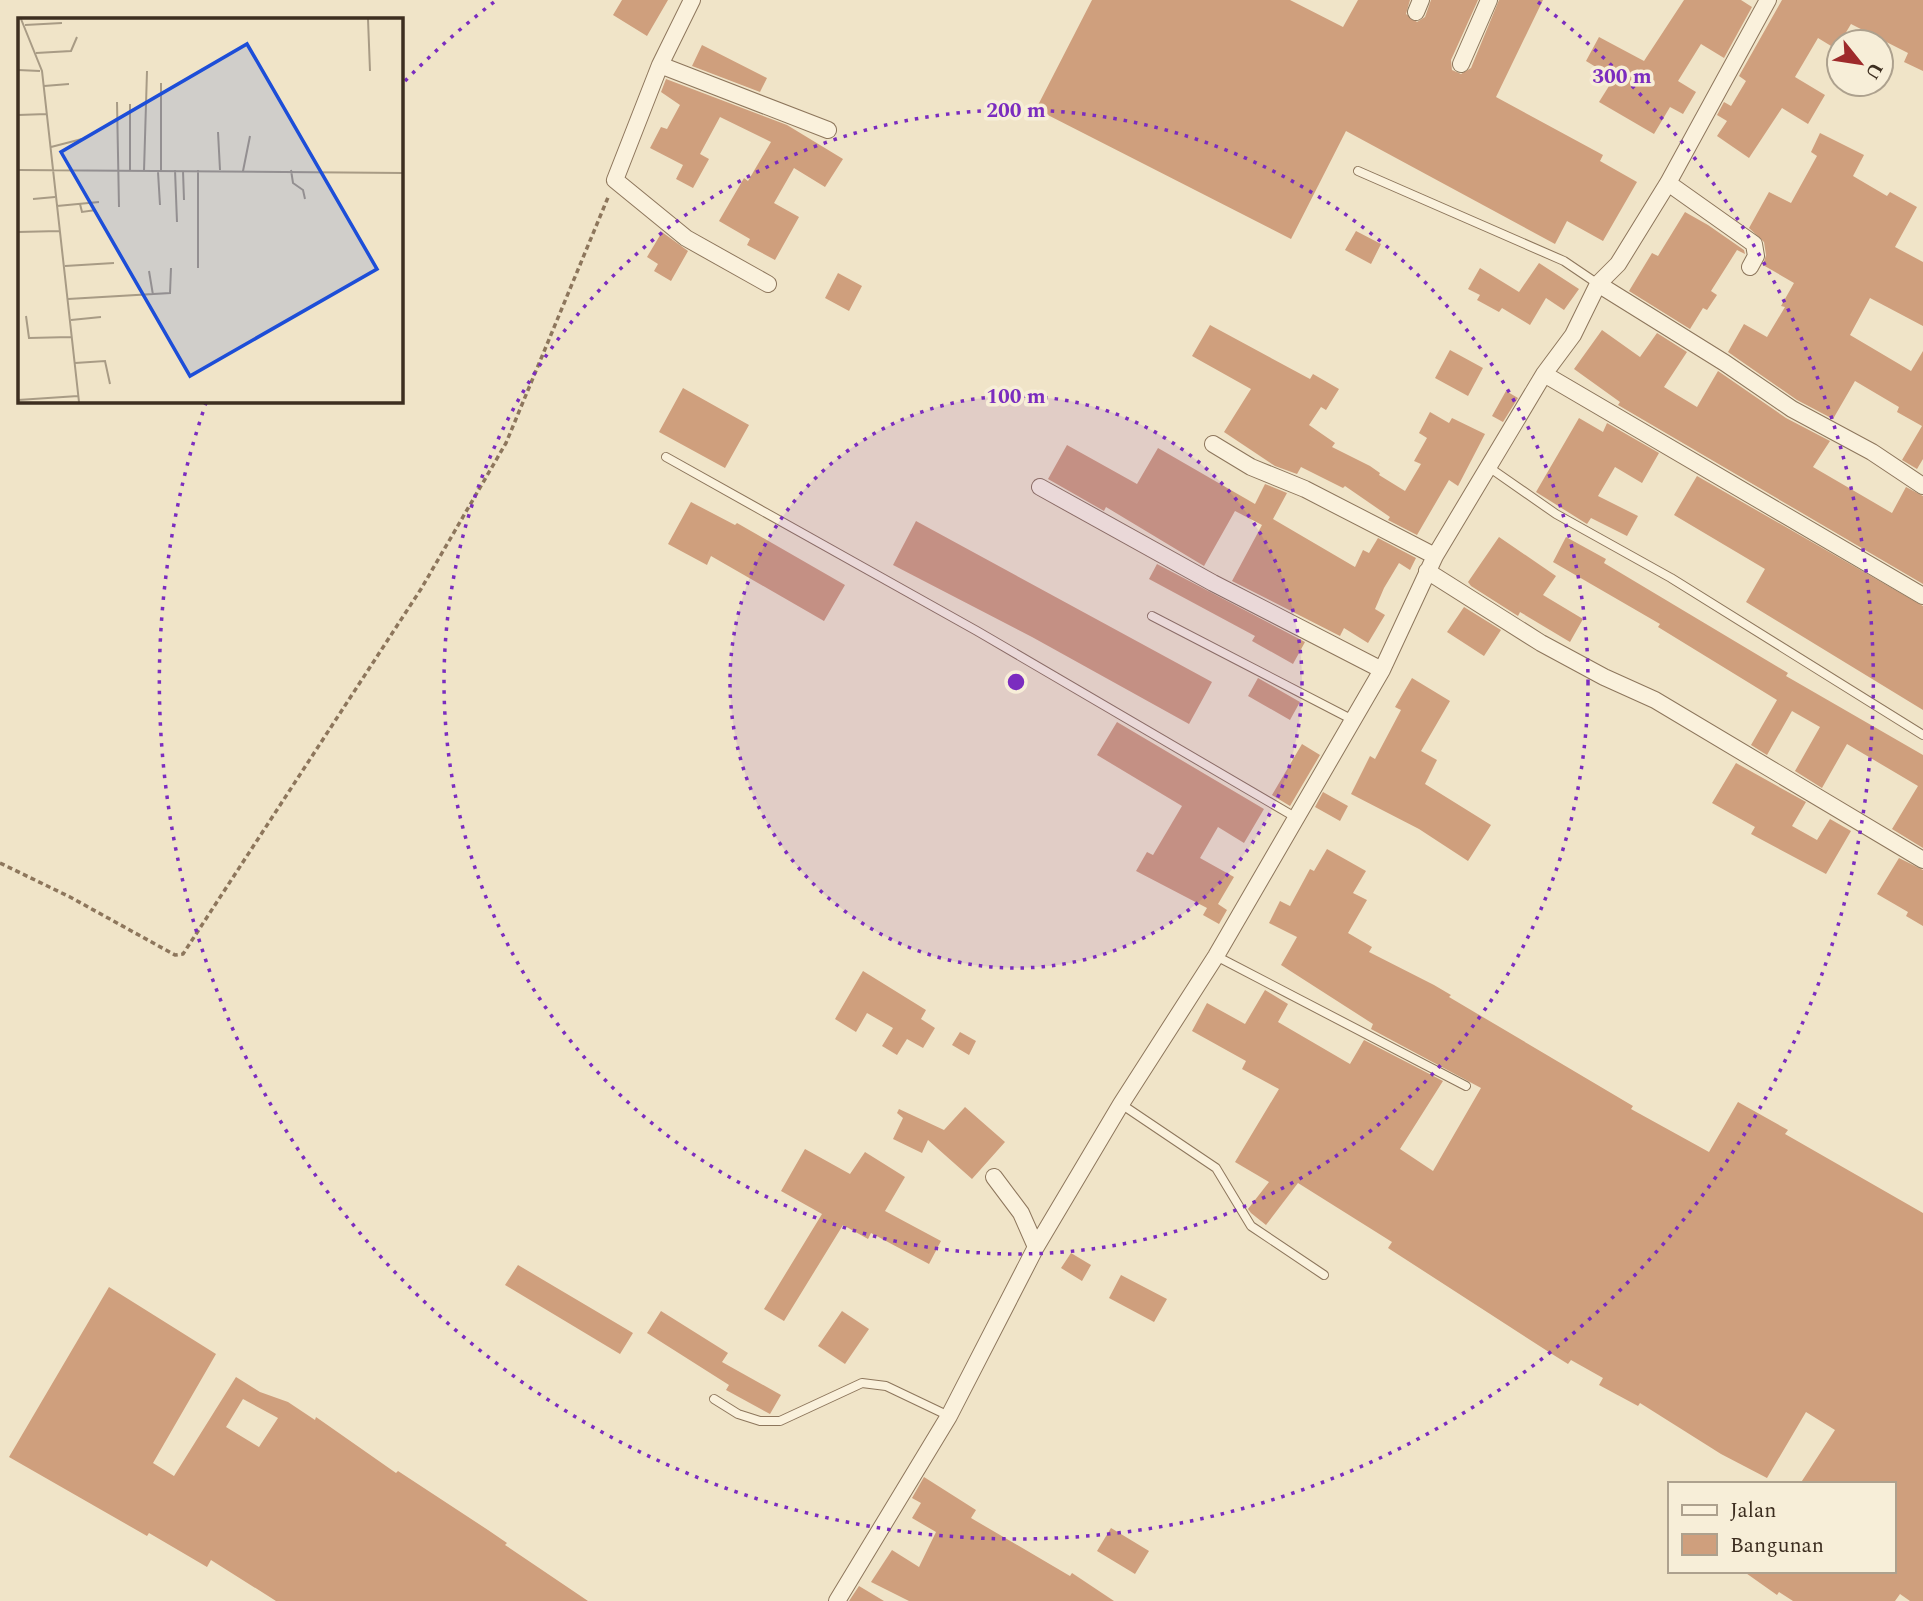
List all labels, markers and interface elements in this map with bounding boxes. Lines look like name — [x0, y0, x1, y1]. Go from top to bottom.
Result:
inset map — [18, 18, 402, 402]
north arrow — [1825, 28, 1895, 98]
text: U — [1857, 57, 1890, 85]
text: 300 m — [1592, 61, 1652, 93]
text: 200 m — [986, 95, 1046, 127]
text: 100 m — [986, 381, 1046, 413]
centre of rings — [1004, 670, 1028, 694]
legend — [1668, 1482, 1895, 1573]
text: Jalan — [1730, 1495, 1776, 1527]
text: Bangunan — [1730, 1530, 1824, 1562]

